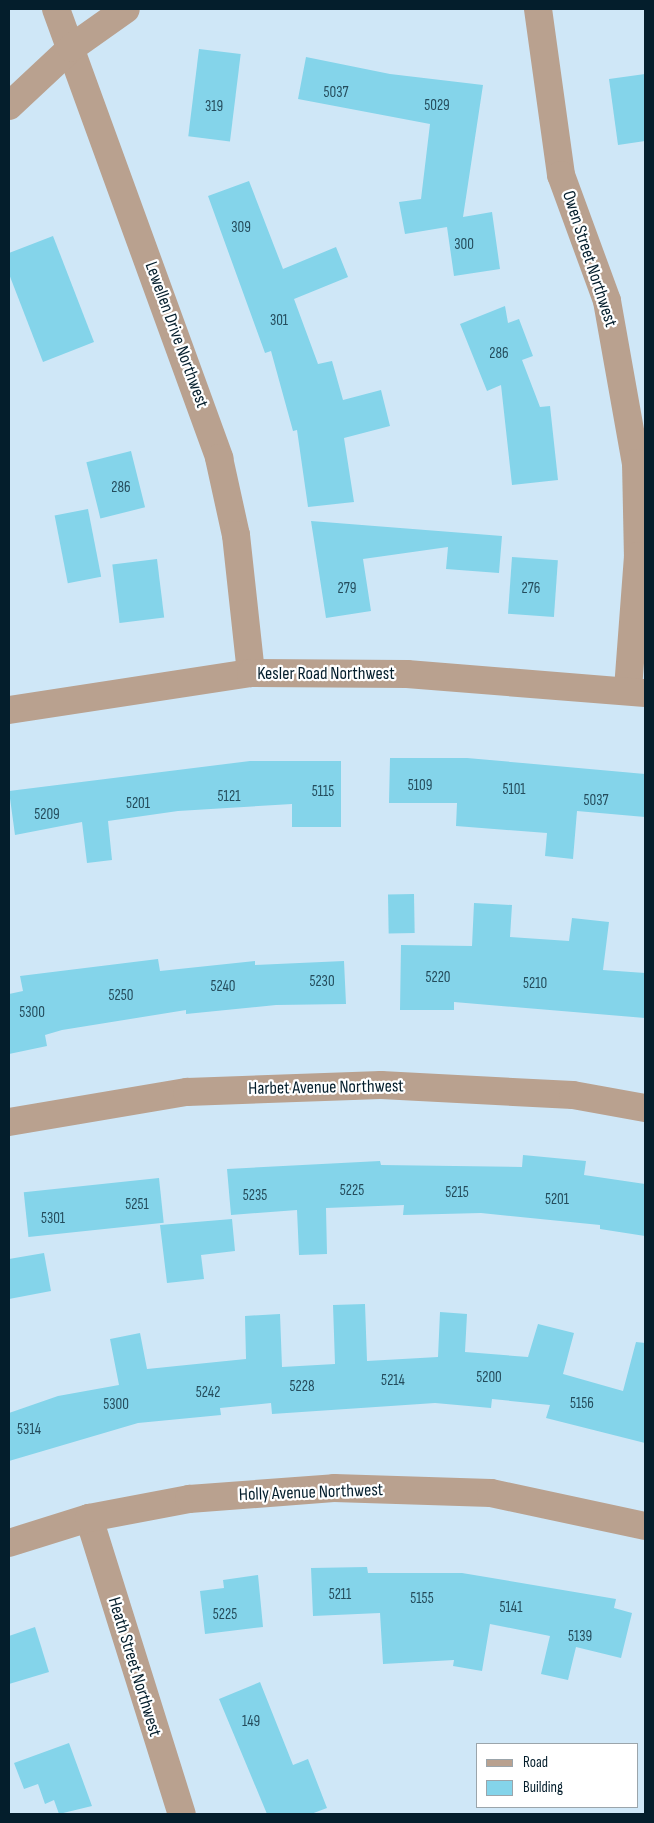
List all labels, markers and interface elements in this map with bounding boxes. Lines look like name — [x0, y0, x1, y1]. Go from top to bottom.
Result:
house number: 5037 — [324, 84, 348, 102]
house number: 5029 — [424, 97, 450, 115]
house number: 319 — [205, 98, 223, 116]
street label: Owen Street Northwest — [557, 188, 621, 330]
house number: 309 — [231, 219, 251, 237]
house number: 300 — [454, 236, 474, 254]
street label: Lewellen Drive Northwest — [139, 259, 213, 411]
house number: 301 — [270, 312, 288, 330]
house number: 286 — [489, 345, 509, 363]
house number: 286 — [111, 479, 131, 497]
house number: 279 — [338, 580, 356, 598]
house number: 276 — [522, 580, 540, 598]
street label: Kesler Road Northwest — [257, 663, 395, 685]
house number: 5109 — [408, 777, 432, 795]
house number: 5101 — [502, 781, 526, 799]
house number: 5115 — [312, 783, 334, 801]
house number: 5121 — [218, 788, 240, 806]
house number: 5037 — [584, 792, 608, 810]
house number: 5201 — [126, 795, 150, 813]
house number: 5209 — [34, 806, 60, 824]
house number: 5220 — [425, 969, 451, 987]
house number: 5230 — [309, 973, 335, 991]
house number: 5210 — [523, 975, 547, 993]
house number: 5240 — [210, 978, 236, 996]
house number: 5250 — [109, 987, 133, 1005]
house number: 5300 — [19, 1004, 45, 1022]
street label: Harbet Avenue Northwest — [248, 1076, 404, 1100]
house number: 5225 — [340, 1182, 364, 1200]
house number: 5215 — [445, 1184, 469, 1202]
house number: 5235 — [243, 1187, 267, 1205]
house number: 5201 — [545, 1191, 569, 1209]
house number: 5251 — [125, 1196, 149, 1214]
house number: 5301 — [41, 1210, 65, 1228]
house number: 5200 — [476, 1369, 502, 1387]
house number: 5214 — [381, 1372, 405, 1390]
house number: 5228 — [290, 1378, 314, 1396]
house number: 5242 — [196, 1384, 220, 1402]
house number: 5156 — [570, 1395, 594, 1413]
house number: 5300 — [103, 1396, 129, 1414]
house number: 5314 — [17, 1421, 41, 1439]
street label: Holly Avenue Northwest — [238, 1480, 384, 1506]
house number: 5211 — [329, 1586, 351, 1604]
house number: 5155 — [410, 1590, 434, 1608]
street label: Heath Street Northwest — [103, 1595, 165, 1739]
house number: 5141 — [500, 1599, 522, 1617]
house number: 5225 — [213, 1606, 237, 1624]
house number: 5139 — [568, 1628, 592, 1646]
house number: 149 — [242, 1713, 260, 1731]
legend — [477, 1743, 639, 1808]
text: Road — [523, 1753, 548, 1772]
text: Building — [523, 1778, 563, 1797]

